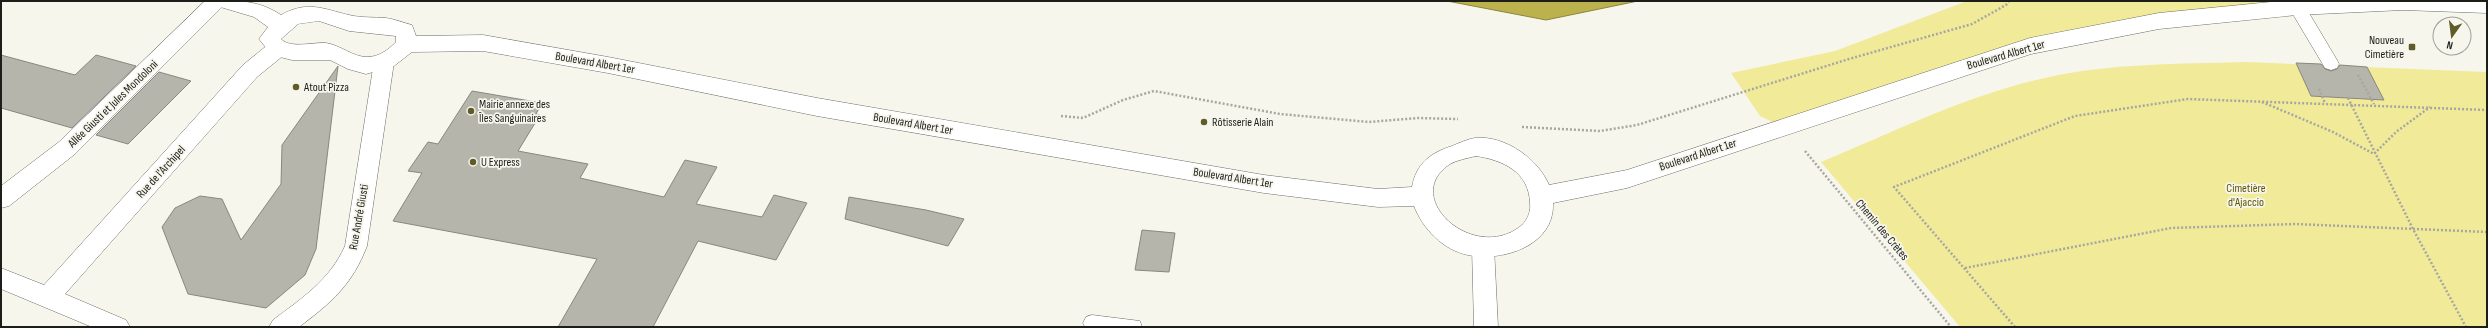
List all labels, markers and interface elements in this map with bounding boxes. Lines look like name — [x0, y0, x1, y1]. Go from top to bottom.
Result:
north arrow — [2432, 16, 2472, 56]
place label: Nouveau Cimetière — [2365, 33, 2404, 62]
street label: Boulevard Albert 1er — [1965, 37, 2047, 73]
text: N — [2445, 38, 2454, 52]
marker: Nouveau Cimetière — [2407, 42, 2417, 52]
street label: Boulevard Albert 1er — [554, 49, 636, 77]
street label: Allée Giusti et Jules Mondoloni — [64, 57, 161, 152]
place label: Atout Pizza — [303, 80, 349, 95]
marker: Atout Pizza — [291, 82, 301, 92]
place label: Mairie annexe des Îles Sanguinaires — [478, 97, 550, 126]
marker: Mairie annexe des Îles Sanguinaires — [466, 106, 476, 116]
street label: Boulevard Albert 1er — [872, 110, 954, 138]
place label: Rôtisserie Alain — [1212, 115, 1274, 130]
marker: Rôtisserie Alain — [1199, 117, 1209, 127]
street label: Boulevard Albert 1er — [1657, 135, 1739, 175]
street label: Rue de l'Archipel — [133, 142, 189, 202]
place label: U Express — [481, 155, 520, 170]
marker: U Express — [468, 157, 478, 167]
street label: Boulevard Albert 1er — [1192, 164, 1274, 192]
park label: Cimetière d'Ajaccio — [2226, 181, 2266, 210]
street label: Rue André Giusti — [346, 183, 372, 251]
street label: Chemin des Crètes — [1852, 196, 1912, 264]

